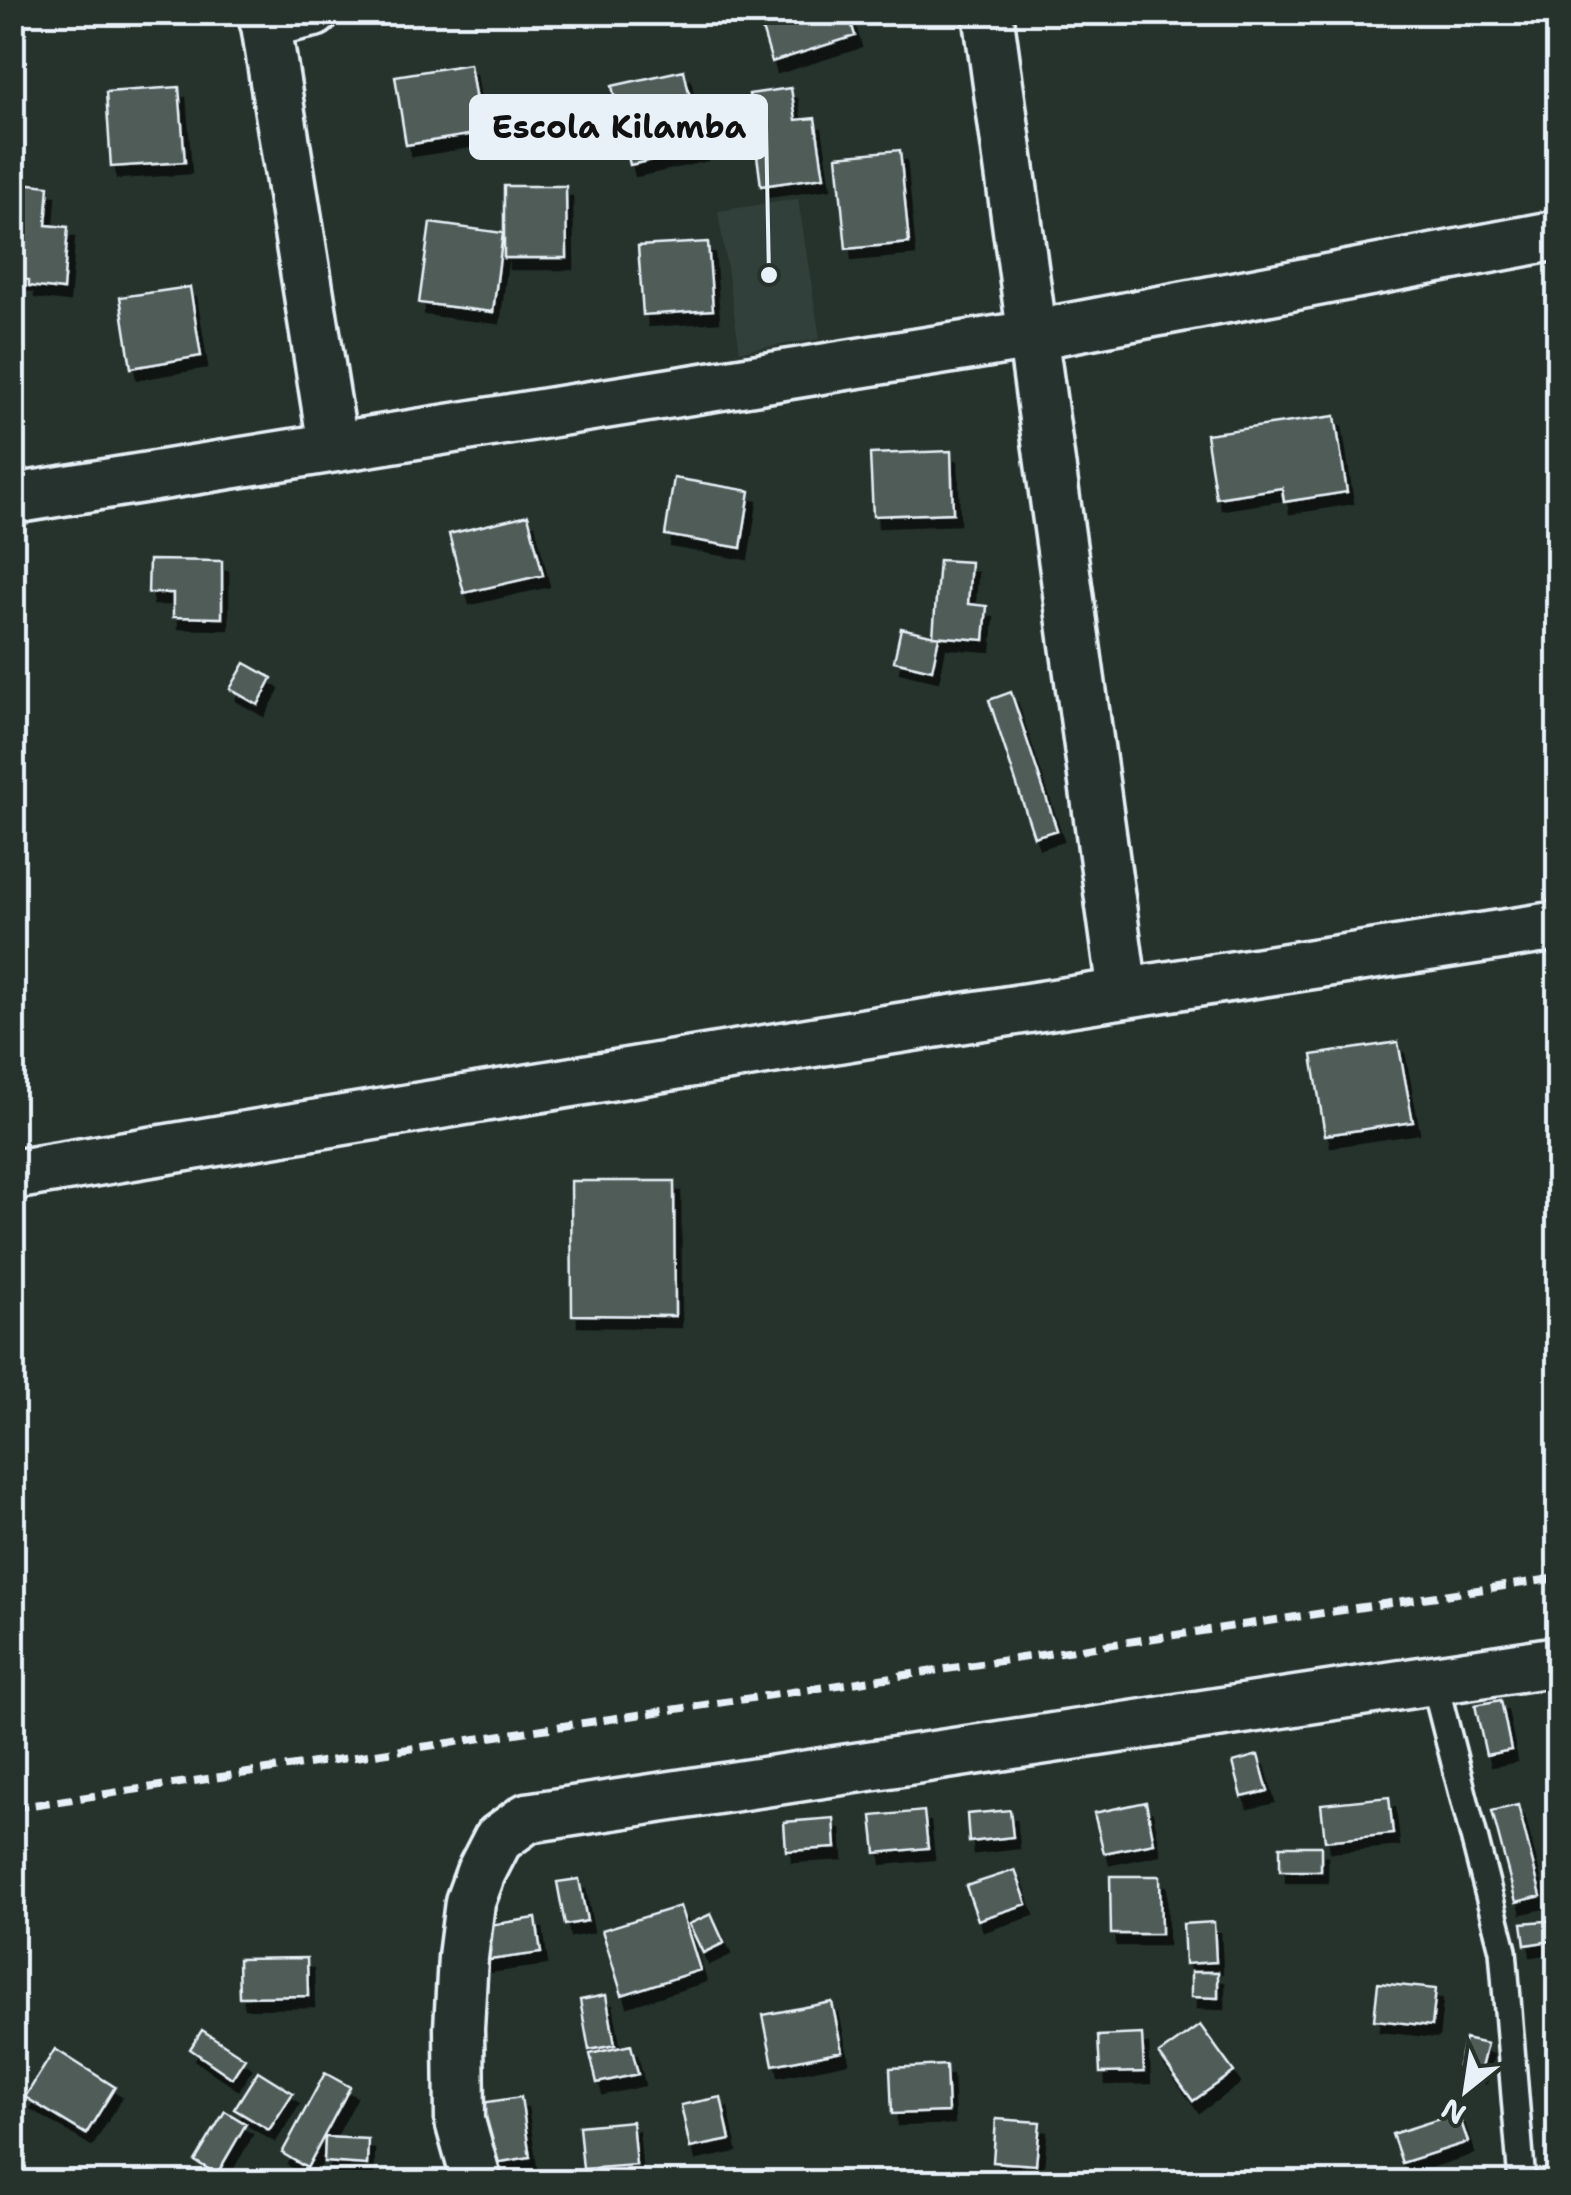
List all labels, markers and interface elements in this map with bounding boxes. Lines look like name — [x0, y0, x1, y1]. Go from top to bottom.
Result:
callout: Escola Kilamba — [471, 96, 766, 158]
text: Escola Kilamba — [492, 105, 747, 148]
north arrow — [1416, 2040, 1516, 2140]
text: N — [1434, 2090, 1473, 2134]

